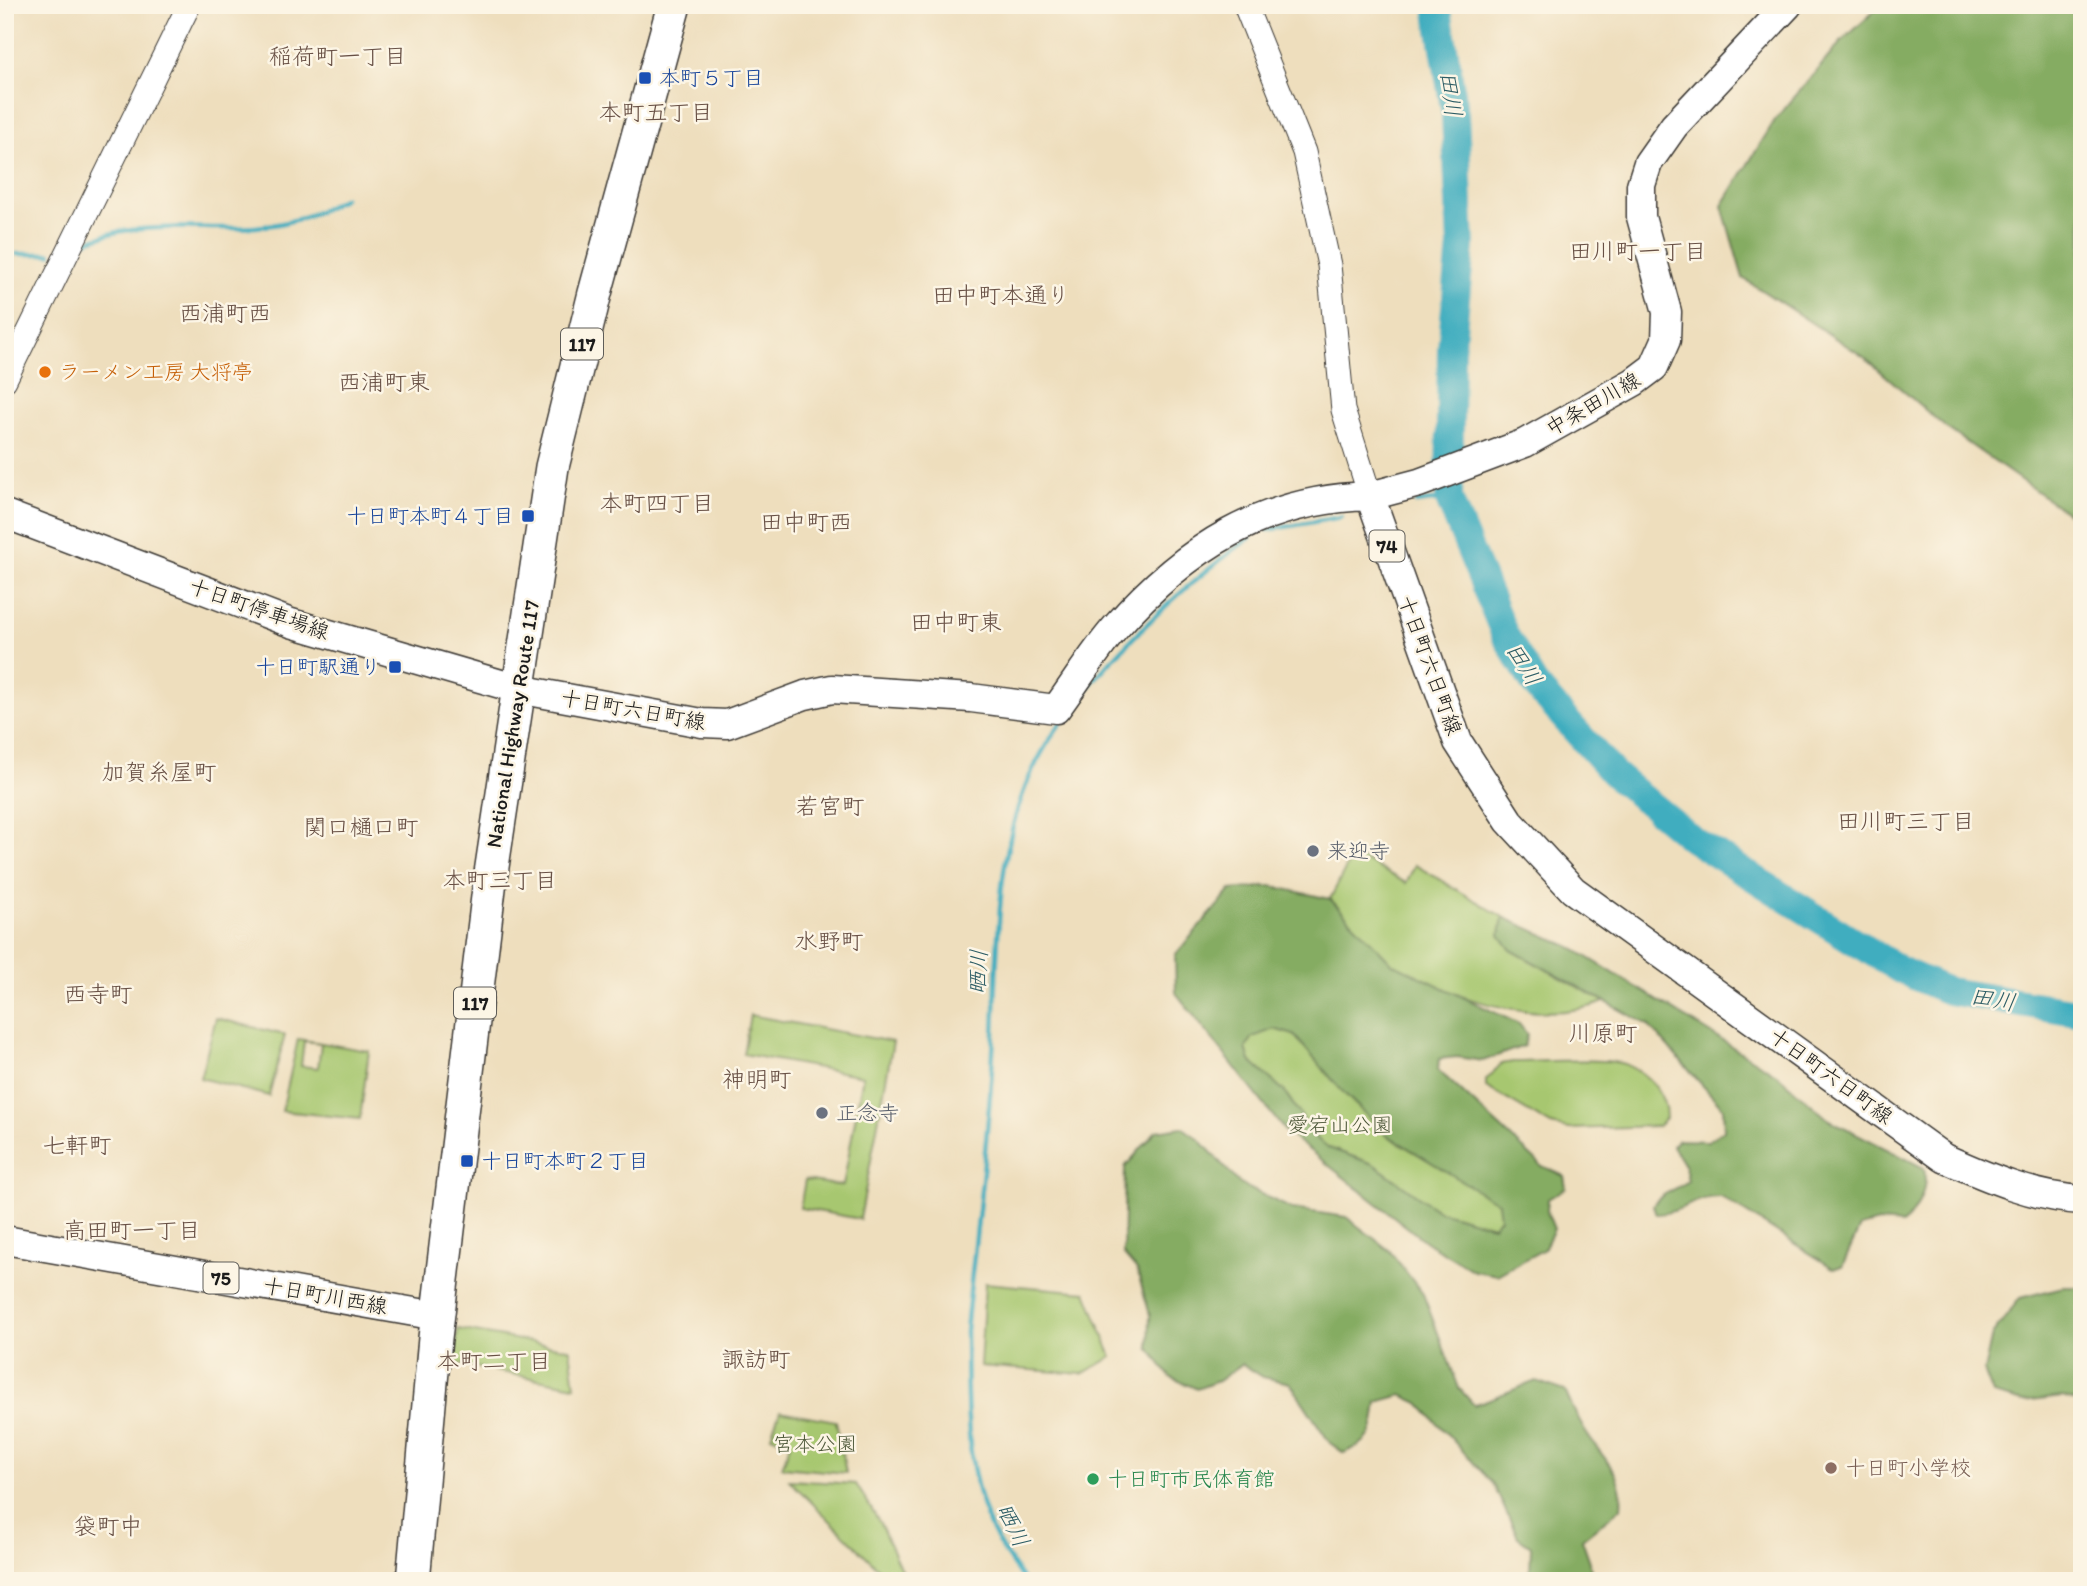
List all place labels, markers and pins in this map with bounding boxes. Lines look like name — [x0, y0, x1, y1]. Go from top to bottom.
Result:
place label: 本町５丁目 — [659, 65, 764, 90]
marker: 本町５丁目 — [637, 70, 653, 86]
place label: ラーメン工房 大将亭 — [59, 359, 253, 384]
marker: ラーメン工房 大将亭 — [37, 364, 53, 380]
place label: 十日町本町４丁目 — [346, 503, 514, 528]
marker: 十日町本町４丁目 — [520, 508, 536, 524]
place label: 十日町駅通り — [255, 654, 381, 679]
marker: 十日町駅通り — [387, 659, 403, 675]
place label: 来迎寺 — [1327, 838, 1390, 863]
marker: 来迎寺 — [1305, 843, 1321, 859]
place label: 正念寺 — [836, 1100, 899, 1125]
marker: 正念寺 — [814, 1105, 830, 1121]
place label: 十日町本町２丁目 — [481, 1148, 649, 1173]
marker: 十日町本町２丁目 — [459, 1153, 475, 1169]
place label: 十日町小学校 — [1845, 1455, 1971, 1480]
marker: 十日町小学校 — [1823, 1460, 1839, 1476]
place label: 十日町市民体育館 — [1107, 1466, 1275, 1491]
marker: 十日町市民体育館 — [1085, 1471, 1101, 1487]

